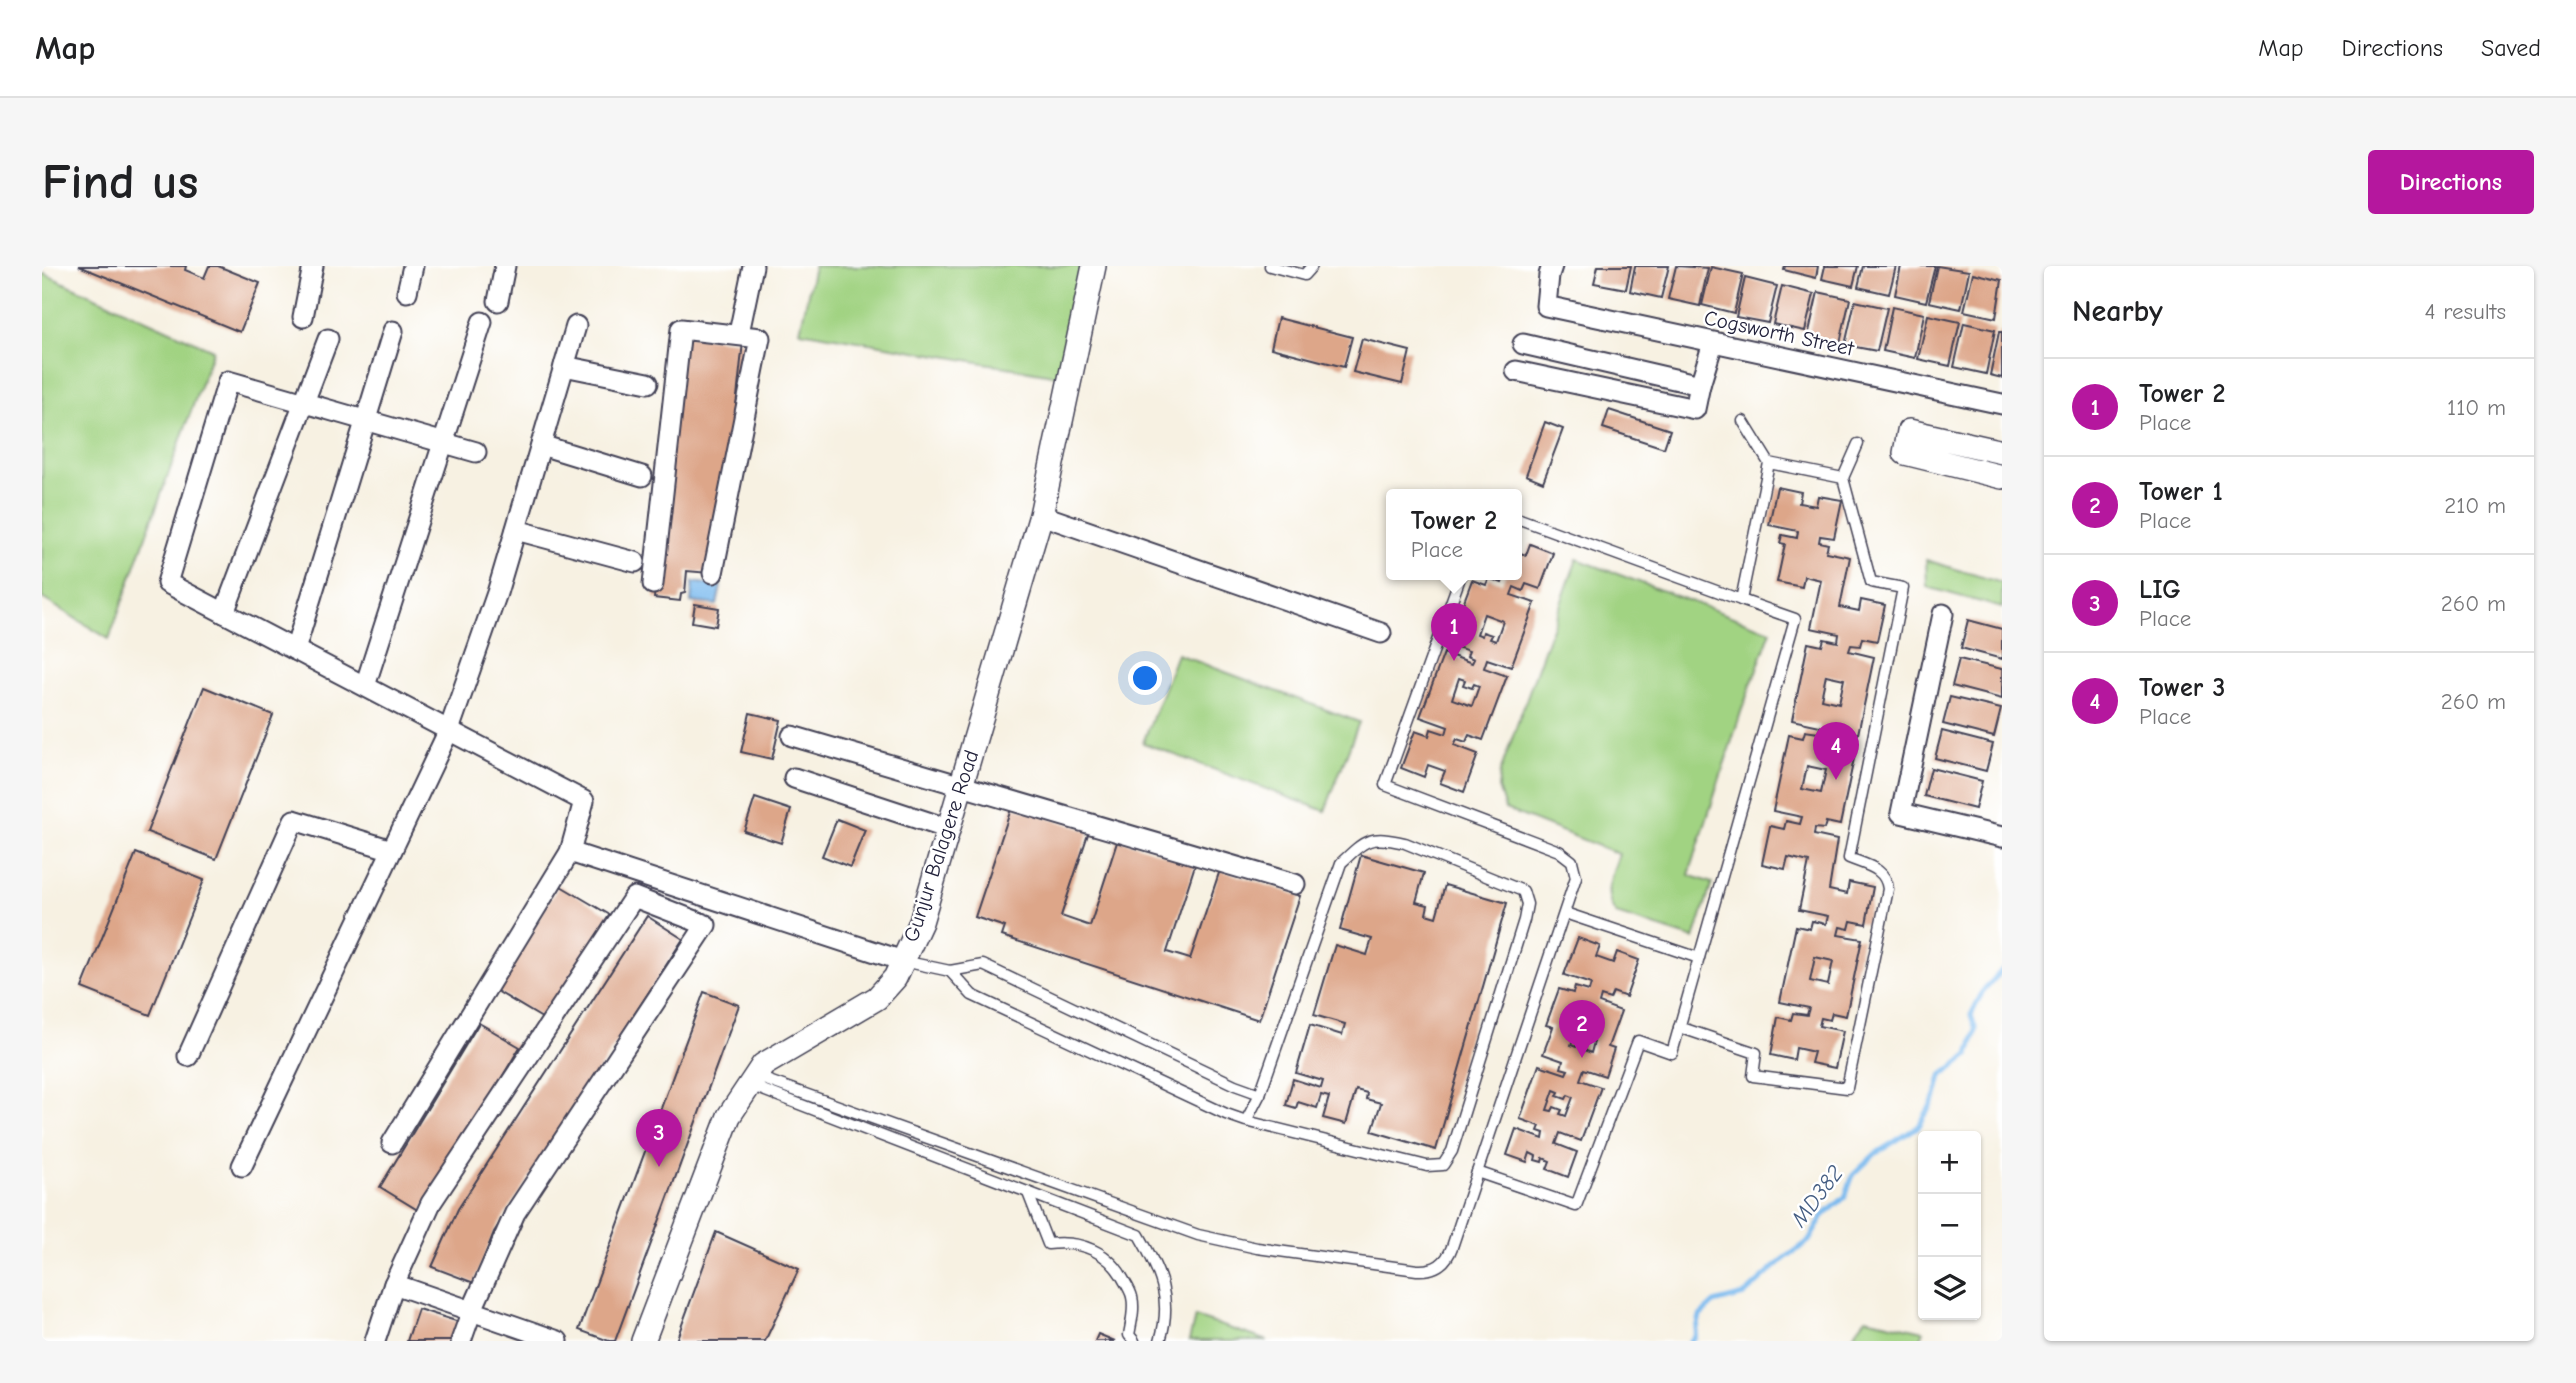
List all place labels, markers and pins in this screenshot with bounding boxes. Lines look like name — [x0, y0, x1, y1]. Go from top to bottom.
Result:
pin: 1 — [1431, 603, 1477, 661]
pin: 4 — [1813, 722, 1859, 780]
pin: 2 — [1559, 1000, 1605, 1058]
pin: 3 — [636, 1109, 682, 1167]

